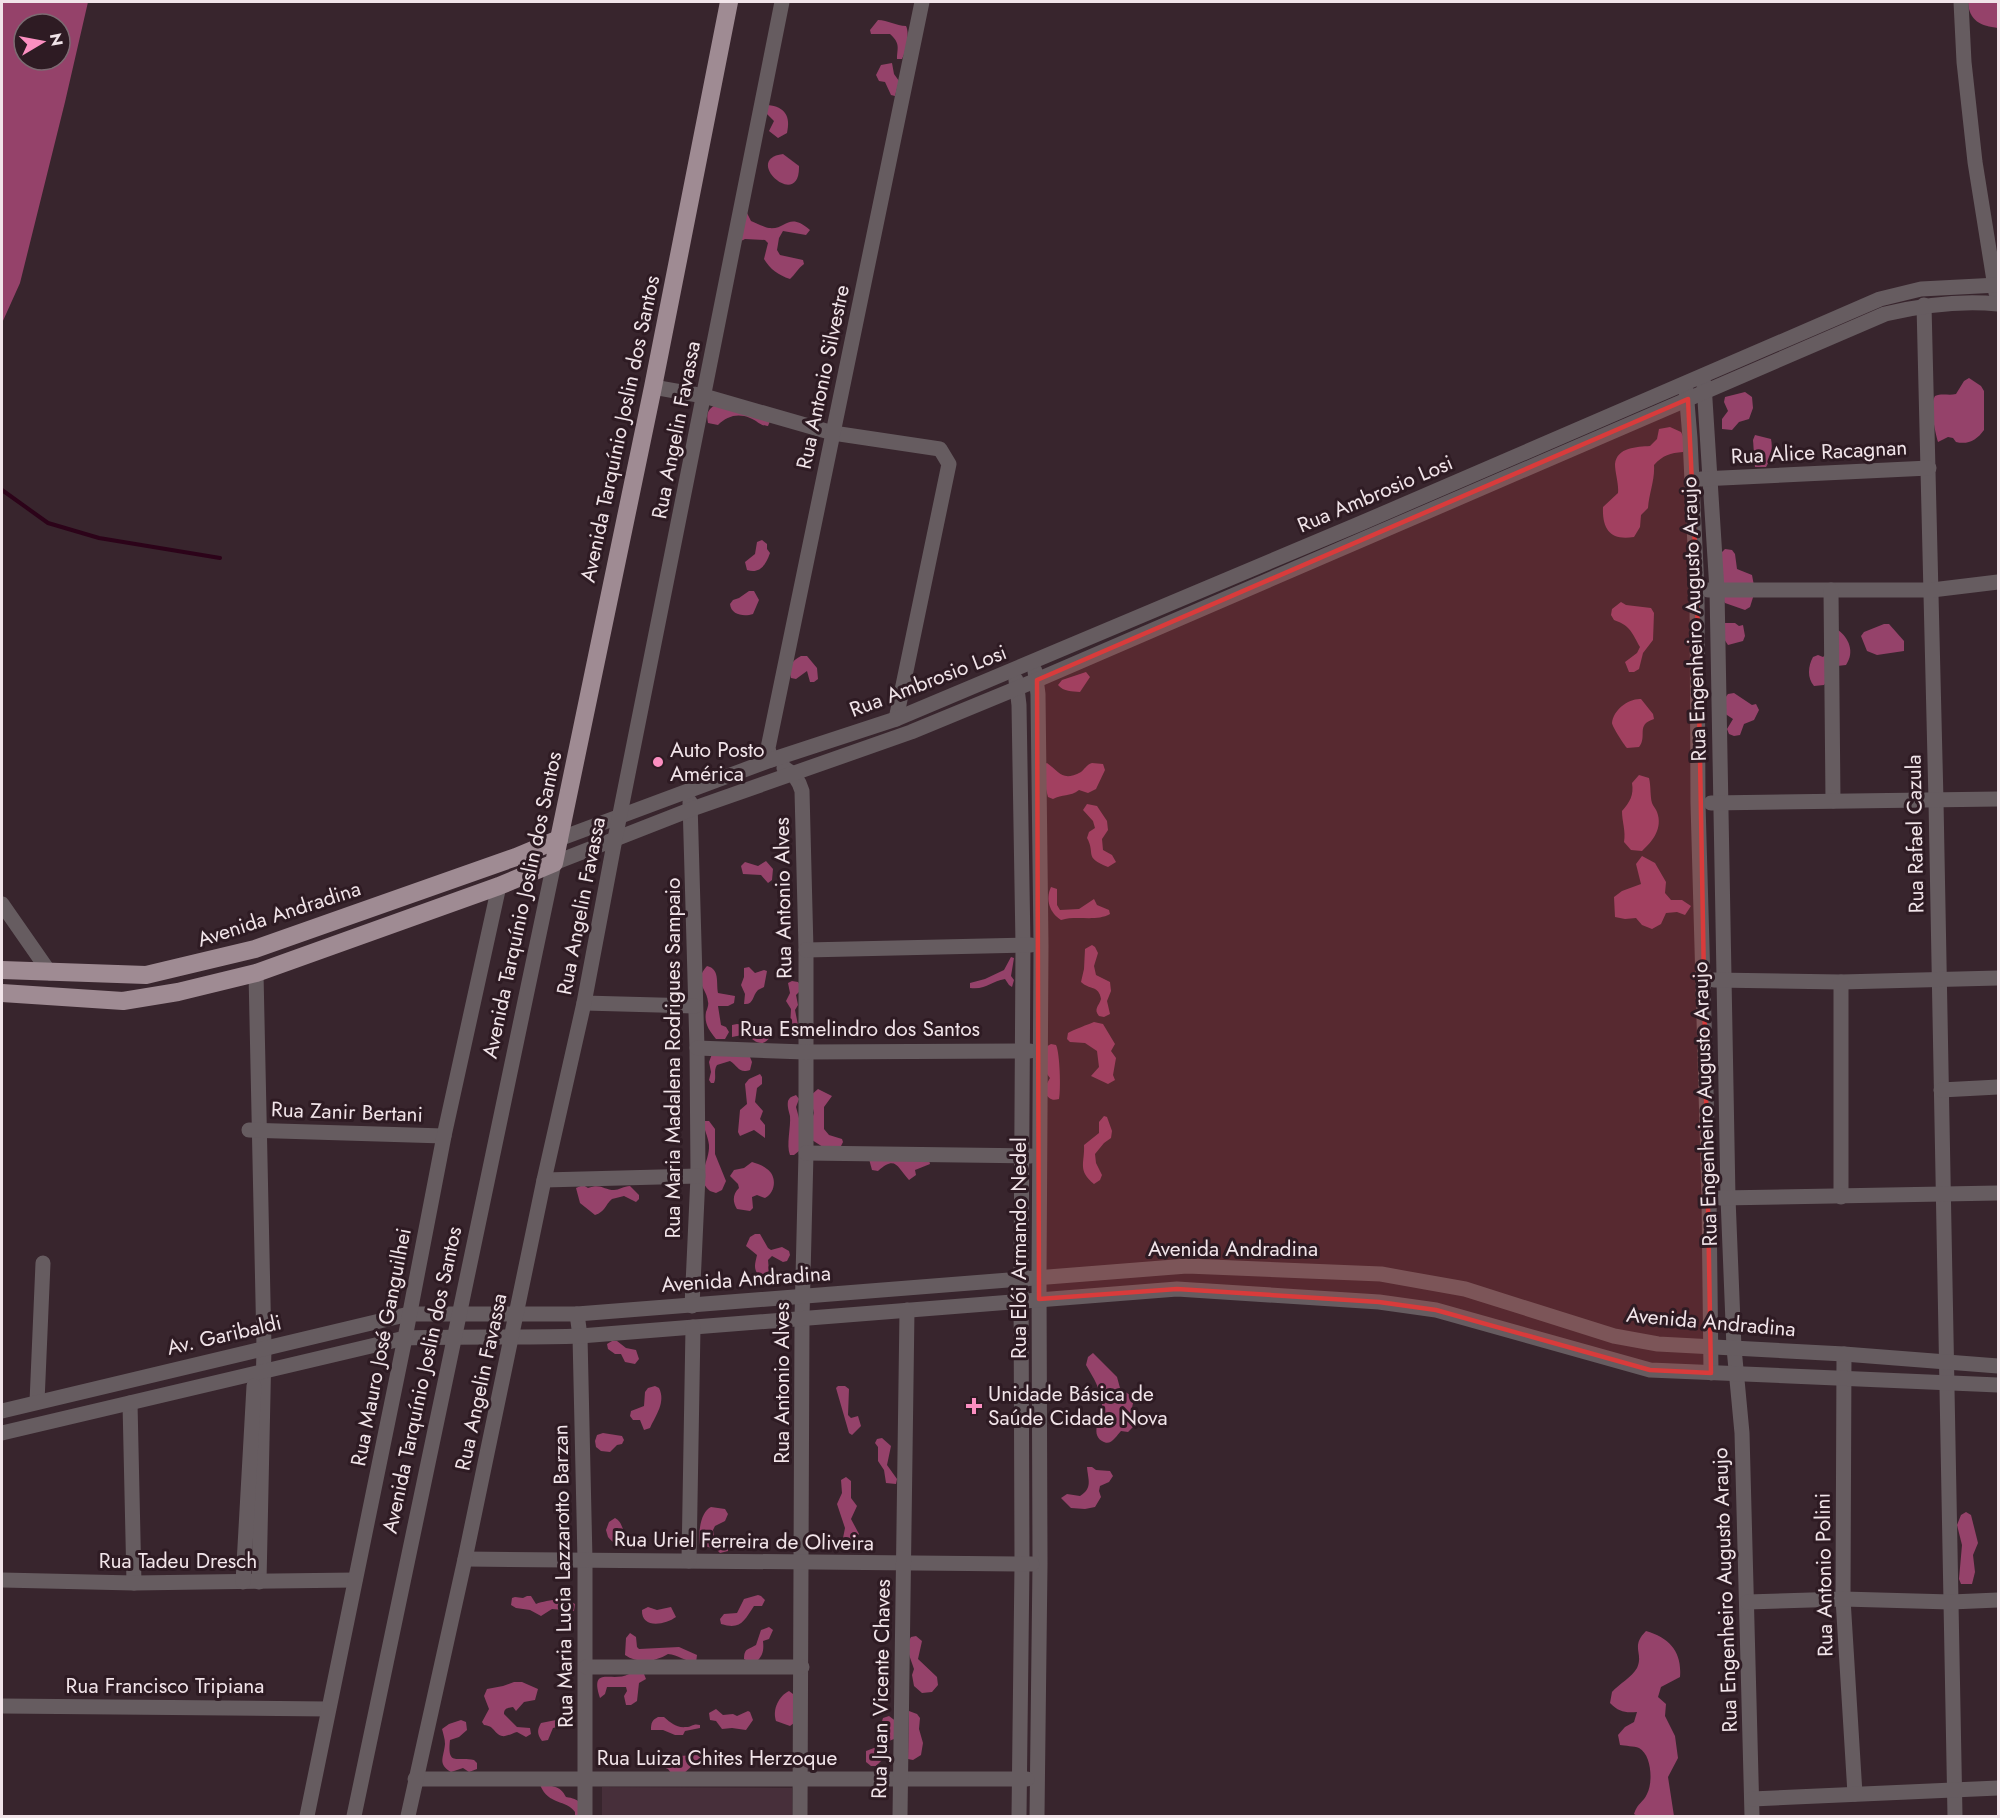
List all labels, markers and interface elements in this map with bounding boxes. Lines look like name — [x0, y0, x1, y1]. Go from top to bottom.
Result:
north arrow — [12, 12, 72, 72]
text: N — [44, 31, 69, 48]
street label: Avenida Tarquínio Joslin dos Santos — [573, 273, 667, 585]
street label: Rua Antonio Silvestre — [789, 282, 857, 472]
street label: Rua Angelin Favassa — [644, 338, 708, 522]
street label: Rua Alice Racagnan — [1730, 432, 1908, 472]
street label: Rua Ambrosio Losi — [1293, 448, 1457, 540]
street label: Rua Engenheiro Augusto Araujo — [1674, 476, 1714, 762]
street label: Rua Ambrosio Losi — [845, 637, 1011, 725]
place label: Auto Posto América — [670, 735, 765, 789]
street label: Avenida Tarquínio Joslin dos Santos — [475, 749, 569, 1061]
street label: Rua Rafael Cazula — [1899, 754, 1931, 914]
marker: Auto Posto América — [651, 755, 665, 769]
street label: Rua Angelin Favassa — [549, 814, 613, 998]
street label: Rua Antonio Alves — [767, 817, 799, 979]
street label: Avenida Andradina — [193, 873, 365, 955]
street label: Rua Maria Madalena Rodrigues Sampaio — [658, 877, 688, 1239]
street label: Rua Engenheiro Augusto Araujo — [1685, 961, 1725, 1247]
street label: Rua Esmelindro dos Santos — [740, 1014, 980, 1044]
street label: Rua Zanir Bertani — [270, 1094, 424, 1130]
street label: Rua Elói Armando Nedel — [1004, 1137, 1034, 1359]
street label: Avenida Tarquínio Joslin dos Santos — [375, 1224, 469, 1536]
street label: Rua Mauro José Ganguilhei — [343, 1225, 419, 1469]
street label: Avenida Andradina — [1148, 1234, 1318, 1264]
street label: Avenida Andradina — [660, 1258, 832, 1300]
street label: Rua Angelin Favassa — [448, 1290, 514, 1474]
street label: Avenida Andradina — [1625, 1300, 1797, 1344]
street label: Rua Antonio Alves — [767, 1302, 797, 1464]
street label: Av. Garibaldi — [164, 1307, 284, 1363]
place label: Unidade Básica de Saúde Cidade Nova — [988, 1379, 1168, 1433]
marker: Unidade Básica de Saúde Cidade Nova — [965, 1397, 983, 1415]
street label: Rua Maria Lucia Lazzarotto Barzan — [545, 1424, 581, 1728]
street label: Rua Engenheiro Augusto Araujo — [1705, 1447, 1745, 1733]
street label: Rua Antonio Polini — [1808, 1493, 1840, 1657]
street label: Rua Uriel Ferreira de Oliveira — [614, 1524, 874, 1558]
street label: Rua Tadeu Dresch — [99, 1546, 257, 1576]
street label: Rua Juan Vicente Chaves — [864, 1579, 898, 1799]
street label: Rua Francisco Tripiana — [66, 1671, 264, 1701]
street label: Rua Luiza Chites Herzoque — [597, 1743, 837, 1773]

